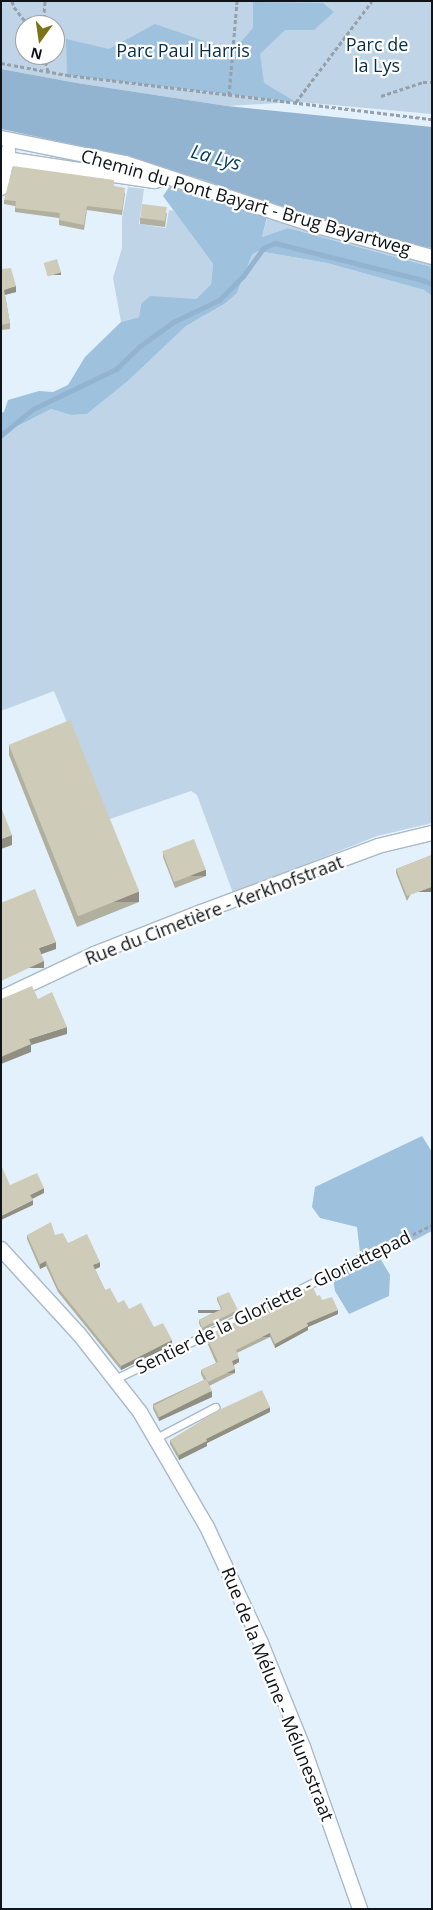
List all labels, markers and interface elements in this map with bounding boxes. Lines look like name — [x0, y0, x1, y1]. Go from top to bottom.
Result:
north arrow — [15, 15, 65, 65]
park label: Parc de la Lys — [346, 34, 408, 76]
park label: Parc Paul Harris — [116, 39, 250, 61]
text: N — [29, 43, 44, 65]
water label: La Lys — [188, 140, 244, 176]
street label: Chemin du Pont Bayart - Brug Bayartweg — [79, 144, 413, 260]
street label: Rue du Cimetière - Kerkhofstraat — [82, 851, 346, 969]
street label: Sentier de la Gloriette - Gloriettepad — [132, 1226, 414, 1378]
street label: Rue de la Mélune - Mélunestraat — [217, 1564, 339, 1824]

